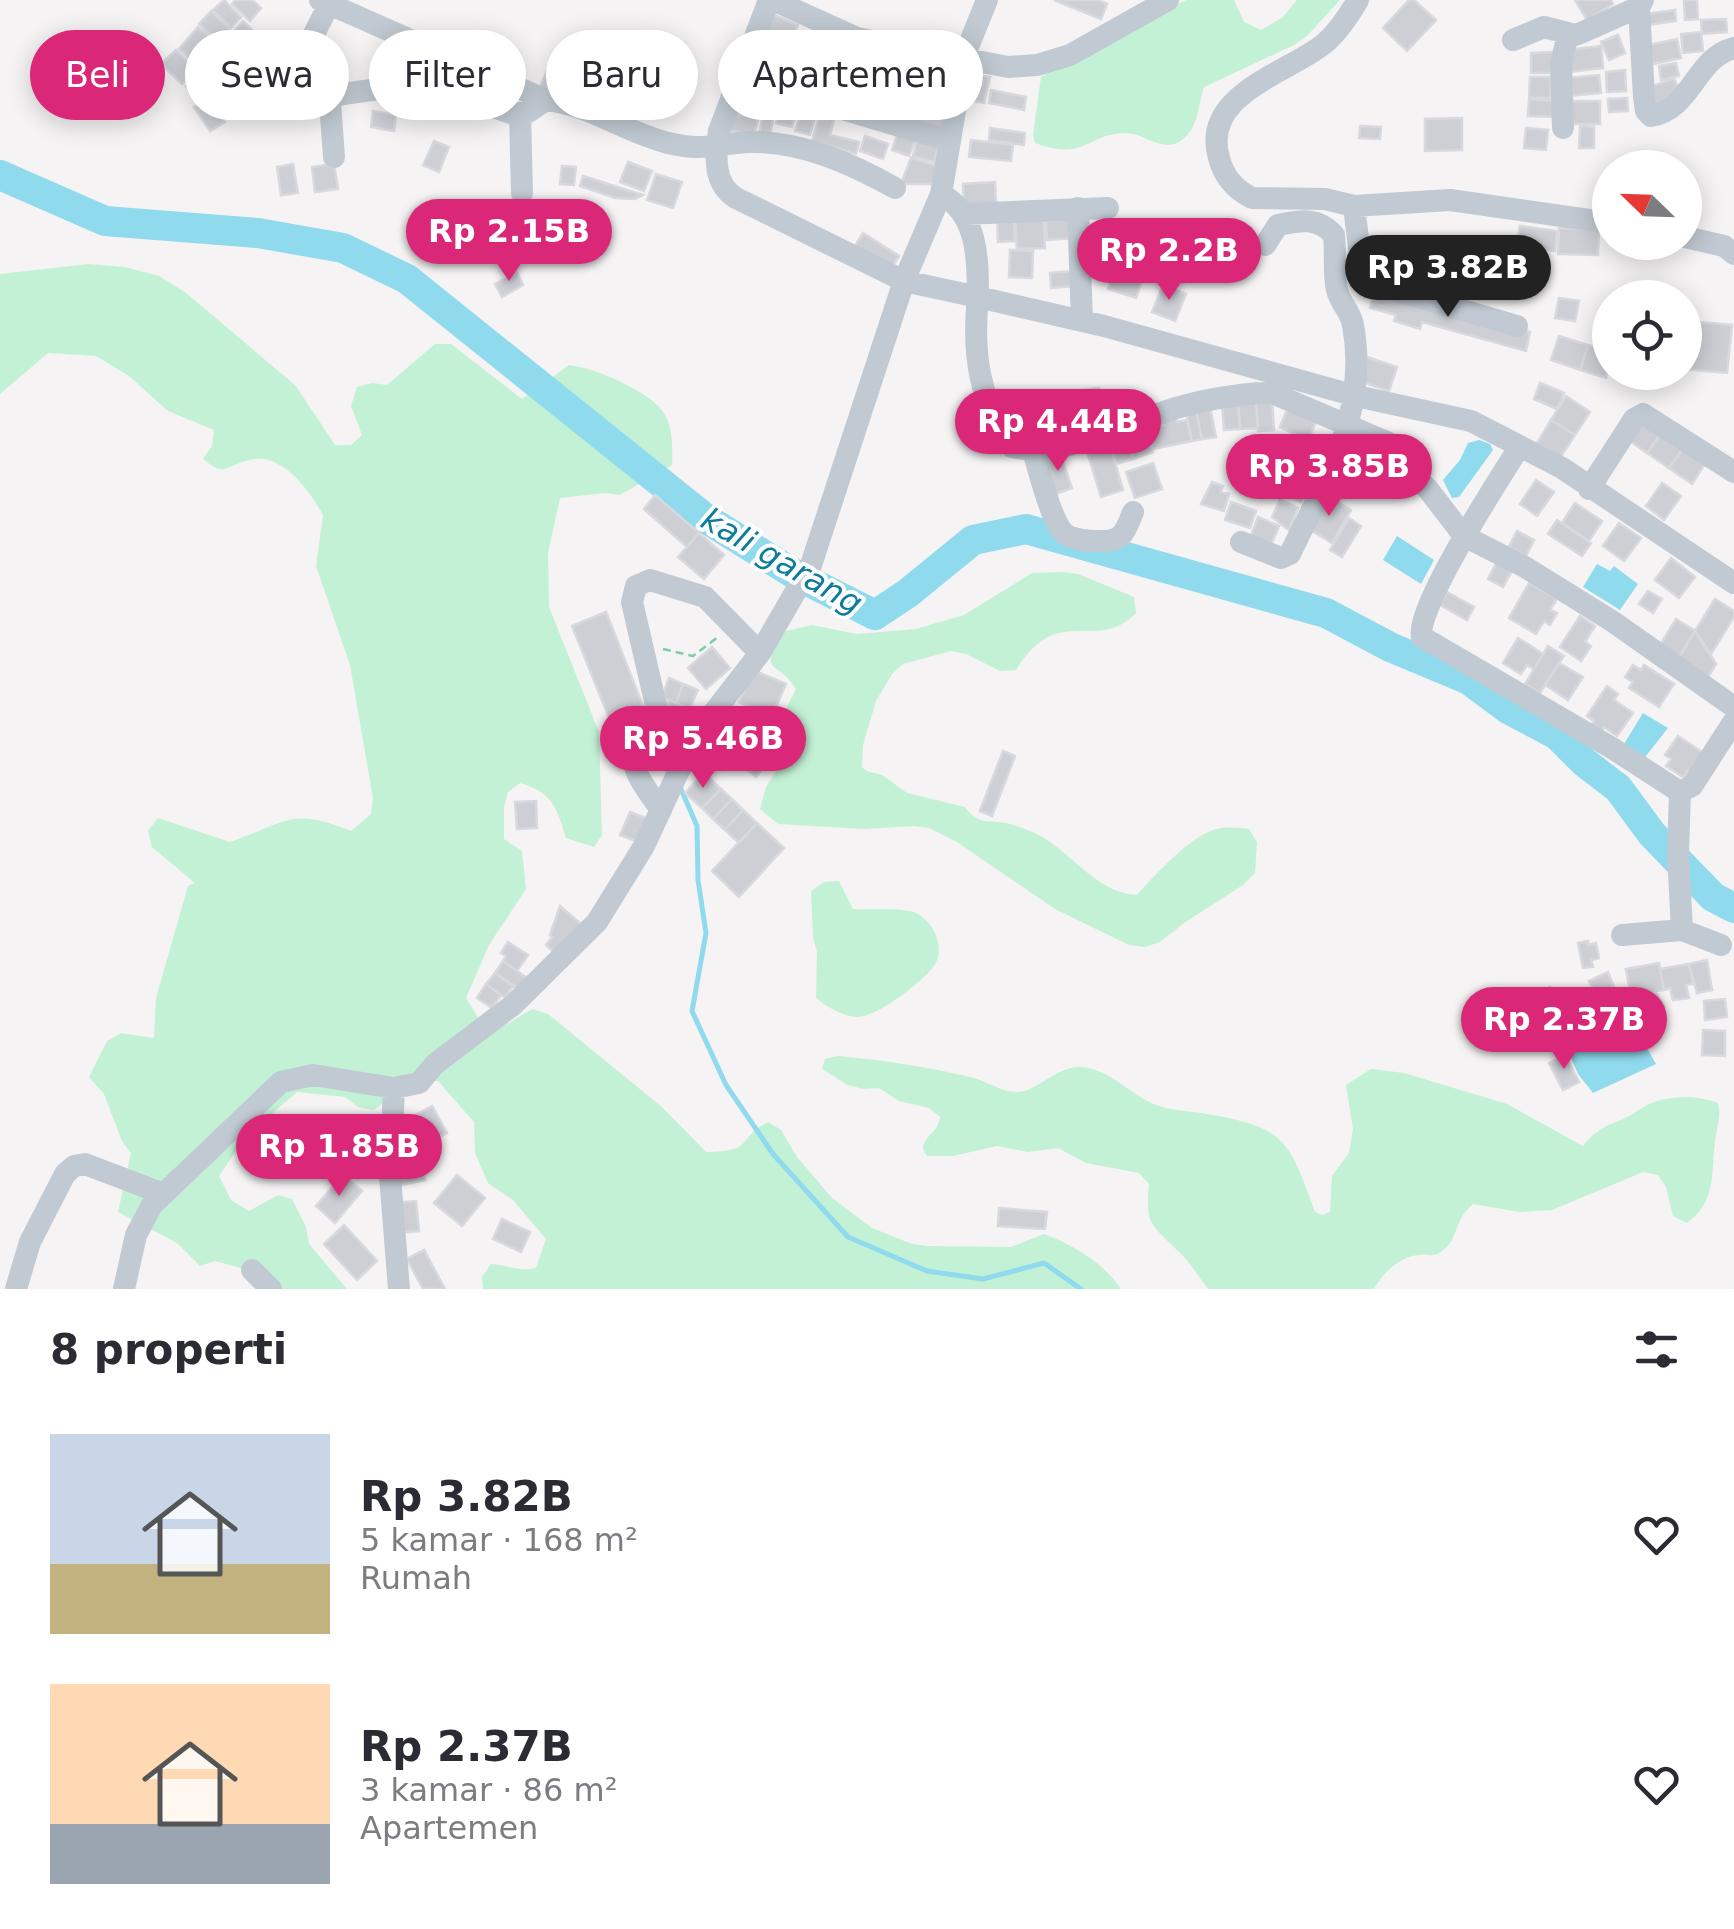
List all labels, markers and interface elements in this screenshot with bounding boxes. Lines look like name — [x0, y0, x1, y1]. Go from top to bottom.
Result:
chip: Beli — [30, 30, 165, 120]
chip: Sewa — [185, 30, 349, 120]
chip: Filter — [369, 30, 526, 120]
chip: Baru — [546, 30, 698, 120]
chip: Apartemen — [718, 30, 983, 120]
north arrow — [1592, 150, 1702, 260]
map controls — [1592, 150, 1702, 390]
pin: Rp 2.15B — [406, 199, 612, 284]
text: Rp 2.15B — [428, 212, 590, 250]
pin: Rp 2.2B — [1077, 218, 1261, 303]
text: Rp 2.2B — [1099, 231, 1239, 269]
pin: Rp 3.82B — [1345, 235, 1551, 320]
text: Rp 3.82B — [1367, 248, 1529, 286]
button: locate — [1592, 280, 1702, 390]
pin: Rp 4.44B — [955, 389, 1161, 474]
text: Rp 4.44B — [977, 402, 1139, 440]
pin: Rp 3.85B — [1226, 434, 1432, 519]
text: Rp 3.85B — [1248, 447, 1410, 485]
water label: kali garang — [695, 500, 869, 622]
pin: Rp 5.46B — [600, 706, 806, 791]
text: Rp 5.46B — [622, 719, 784, 757]
pin: Rp 2.37B — [1461, 987, 1667, 1072]
text: Rp 2.37B — [1483, 1000, 1645, 1038]
pin: Rp 1.85B — [236, 1114, 442, 1199]
text: Rp 1.85B — [258, 1127, 420, 1165]
icon: filters — [1629, 1322, 1684, 1377]
text: 8 properti — [50, 1325, 287, 1374]
text: Rp 3.82B — [360, 1472, 573, 1521]
icon: home — [130, 1474, 250, 1594]
icon: heart — [1629, 1507, 1684, 1562]
text: 5 kamar · 168 m² — [360, 1521, 638, 1559]
text: Rumah — [360, 1559, 472, 1597]
text: Rp 2.37B — [360, 1722, 573, 1771]
icon: home — [130, 1724, 250, 1844]
icon: heart — [1629, 1757, 1684, 1812]
text: 3 kamar · 86 m² — [360, 1771, 617, 1809]
text: Apartemen — [360, 1809, 538, 1847]

